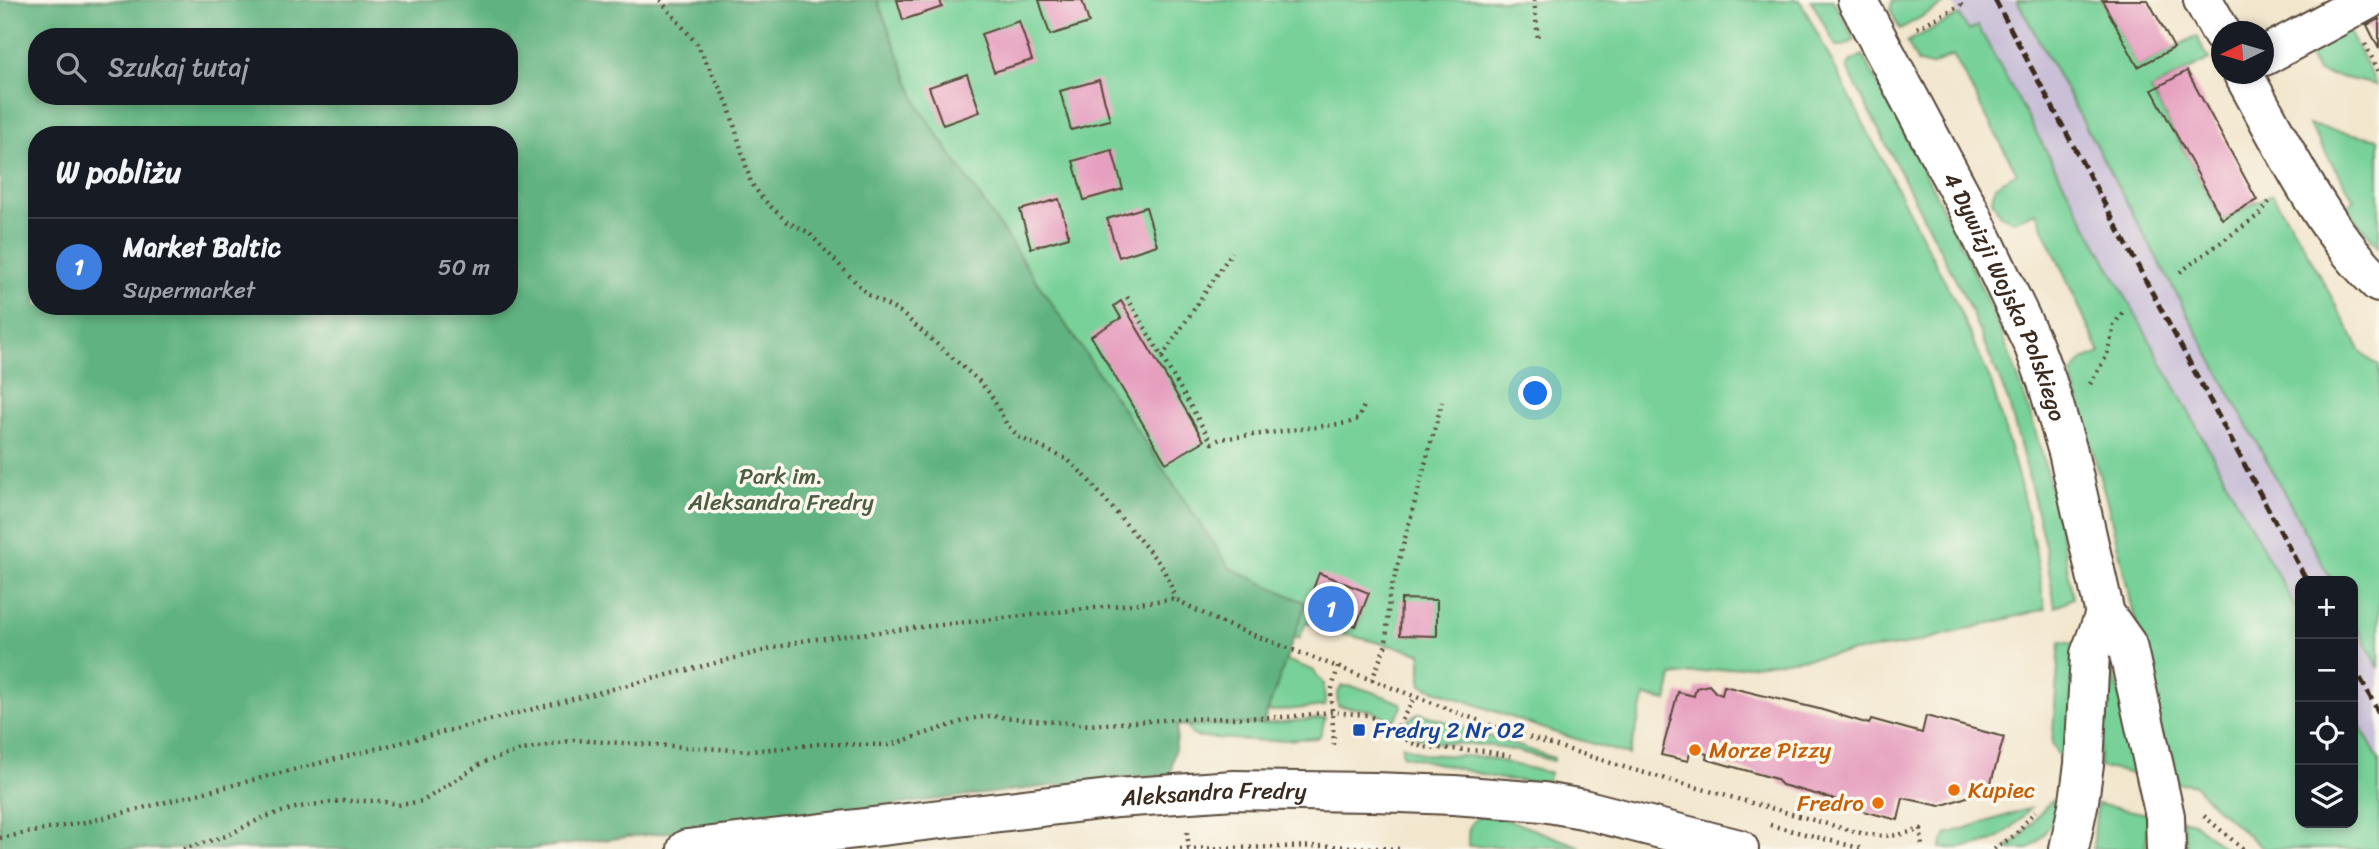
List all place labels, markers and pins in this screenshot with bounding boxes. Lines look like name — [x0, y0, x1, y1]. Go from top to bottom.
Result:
pin: 1 — [1308, 583, 1354, 635]
place label: Fredry 2 Nr 02 — [1373, 710, 1525, 751]
marker: Fredry 2 Nr 02 — [1351, 722, 1367, 738]
place label: Morze Pizzy — [1709, 730, 1831, 771]
marker: Morze Pizzy — [1687, 742, 1703, 758]
place label: Kupiec — [1968, 770, 2035, 811]
marker: Kupiec — [1946, 782, 1962, 798]
place label: Fredro — [1797, 783, 1864, 824]
marker: Fredro — [1870, 795, 1886, 811]

